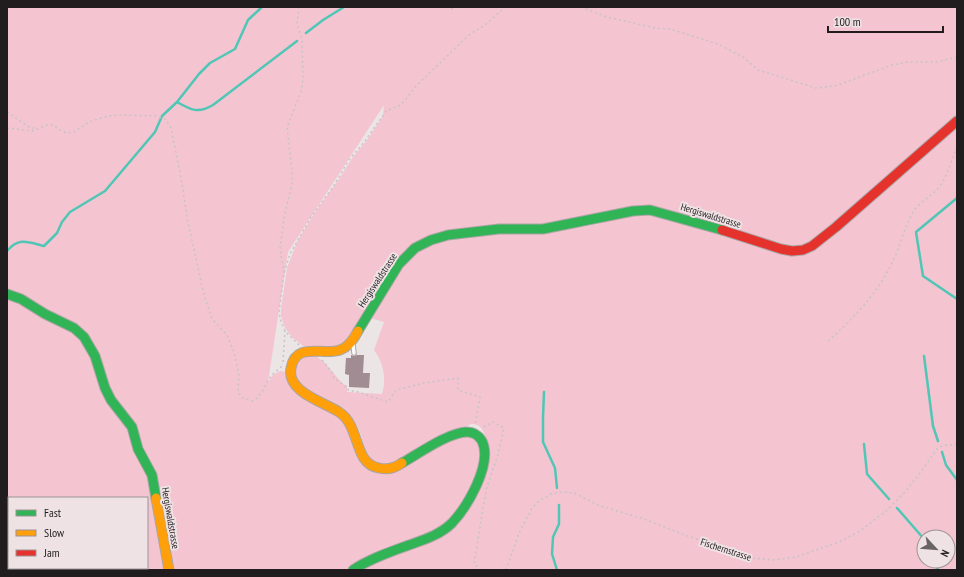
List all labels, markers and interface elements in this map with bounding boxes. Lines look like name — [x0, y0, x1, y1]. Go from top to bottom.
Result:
scale bar — [828, 8, 943, 34]
text: 100 m — [834, 14, 861, 29]
street label: Hergiswaldstrasse — [679, 200, 743, 231]
street label: Hergiswaldstrasse — [355, 251, 400, 310]
street label: Hergiswaldstrasse — [159, 486, 182, 550]
legend — [8, 497, 148, 569]
text: Fast — [44, 505, 62, 520]
text: Slow — [44, 525, 65, 540]
north arrow — [916, 529, 956, 569]
street label: Fischernstrasse — [699, 535, 753, 564]
text: Jam — [43, 545, 60, 560]
text: N — [937, 548, 953, 559]

